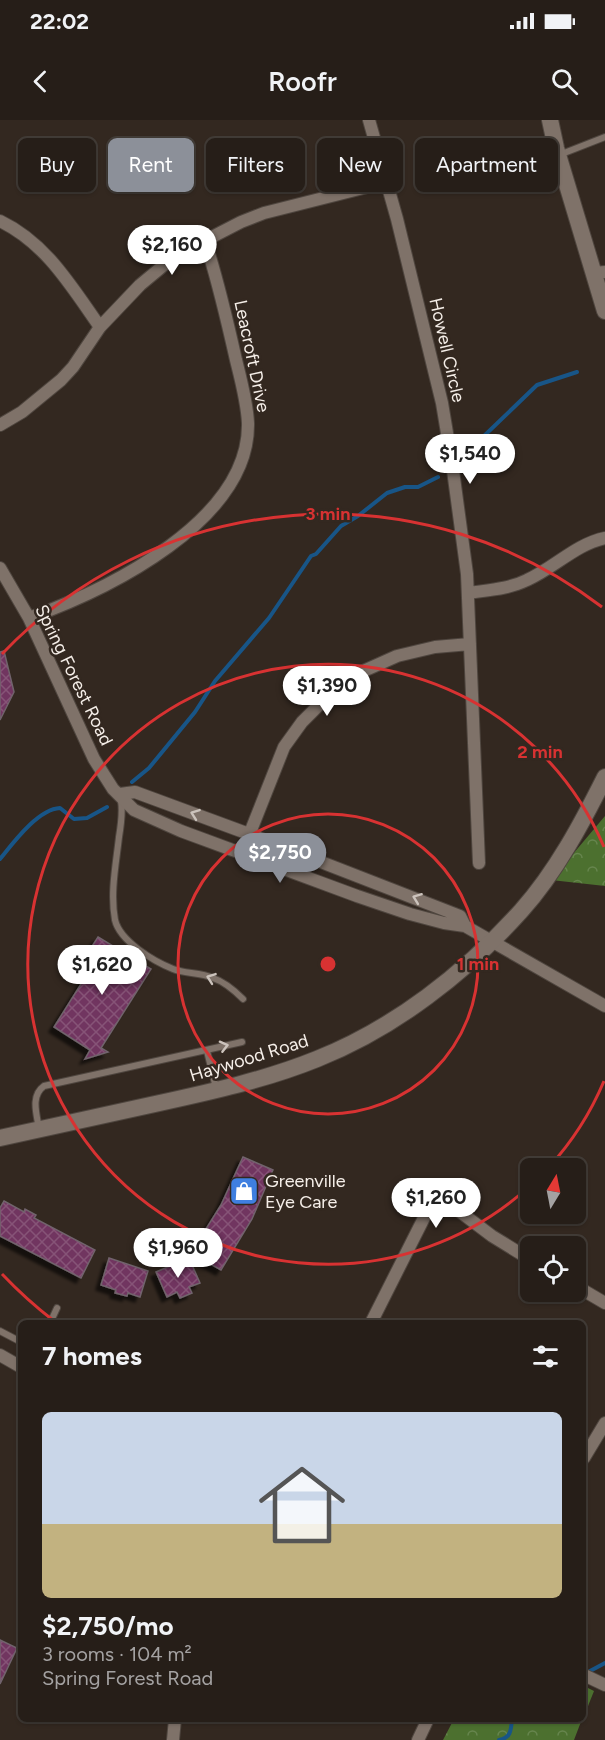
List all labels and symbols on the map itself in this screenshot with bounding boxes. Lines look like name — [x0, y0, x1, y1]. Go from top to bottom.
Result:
pin: $2,160 — [123, 225, 221, 276]
street label: Howell Circle — [424, 296, 470, 405]
street label: Leacroft Drive — [229, 298, 275, 414]
pin: $1,540 — [421, 434, 519, 485]
text: 3 min — [306, 503, 350, 525]
street label: Spring Forest Road — [30, 601, 118, 749]
pin: $1,390 — [278, 666, 376, 717]
text: 2 min — [517, 741, 563, 763]
one-way arrow — [190, 808, 201, 821]
pin: $2,750 — [231, 833, 329, 884]
one-way arrow — [412, 893, 423, 905]
pin: $1,620 — [53, 945, 151, 996]
text: 1 min — [457, 953, 499, 975]
centre of rings — [318, 954, 338, 974]
one-way arrow — [207, 972, 217, 985]
street label: Haywood Road — [187, 1029, 311, 1087]
one-way arrow — [219, 1041, 229, 1054]
north arrow — [520, 1158, 586, 1224]
place label: Greenville Eye Care — [265, 1170, 346, 1213]
shop icon: Greenville Eye Care — [228, 1175, 260, 1207]
pin: $1,260 — [387, 1178, 485, 1229]
pin: $1,960 — [129, 1228, 227, 1279]

